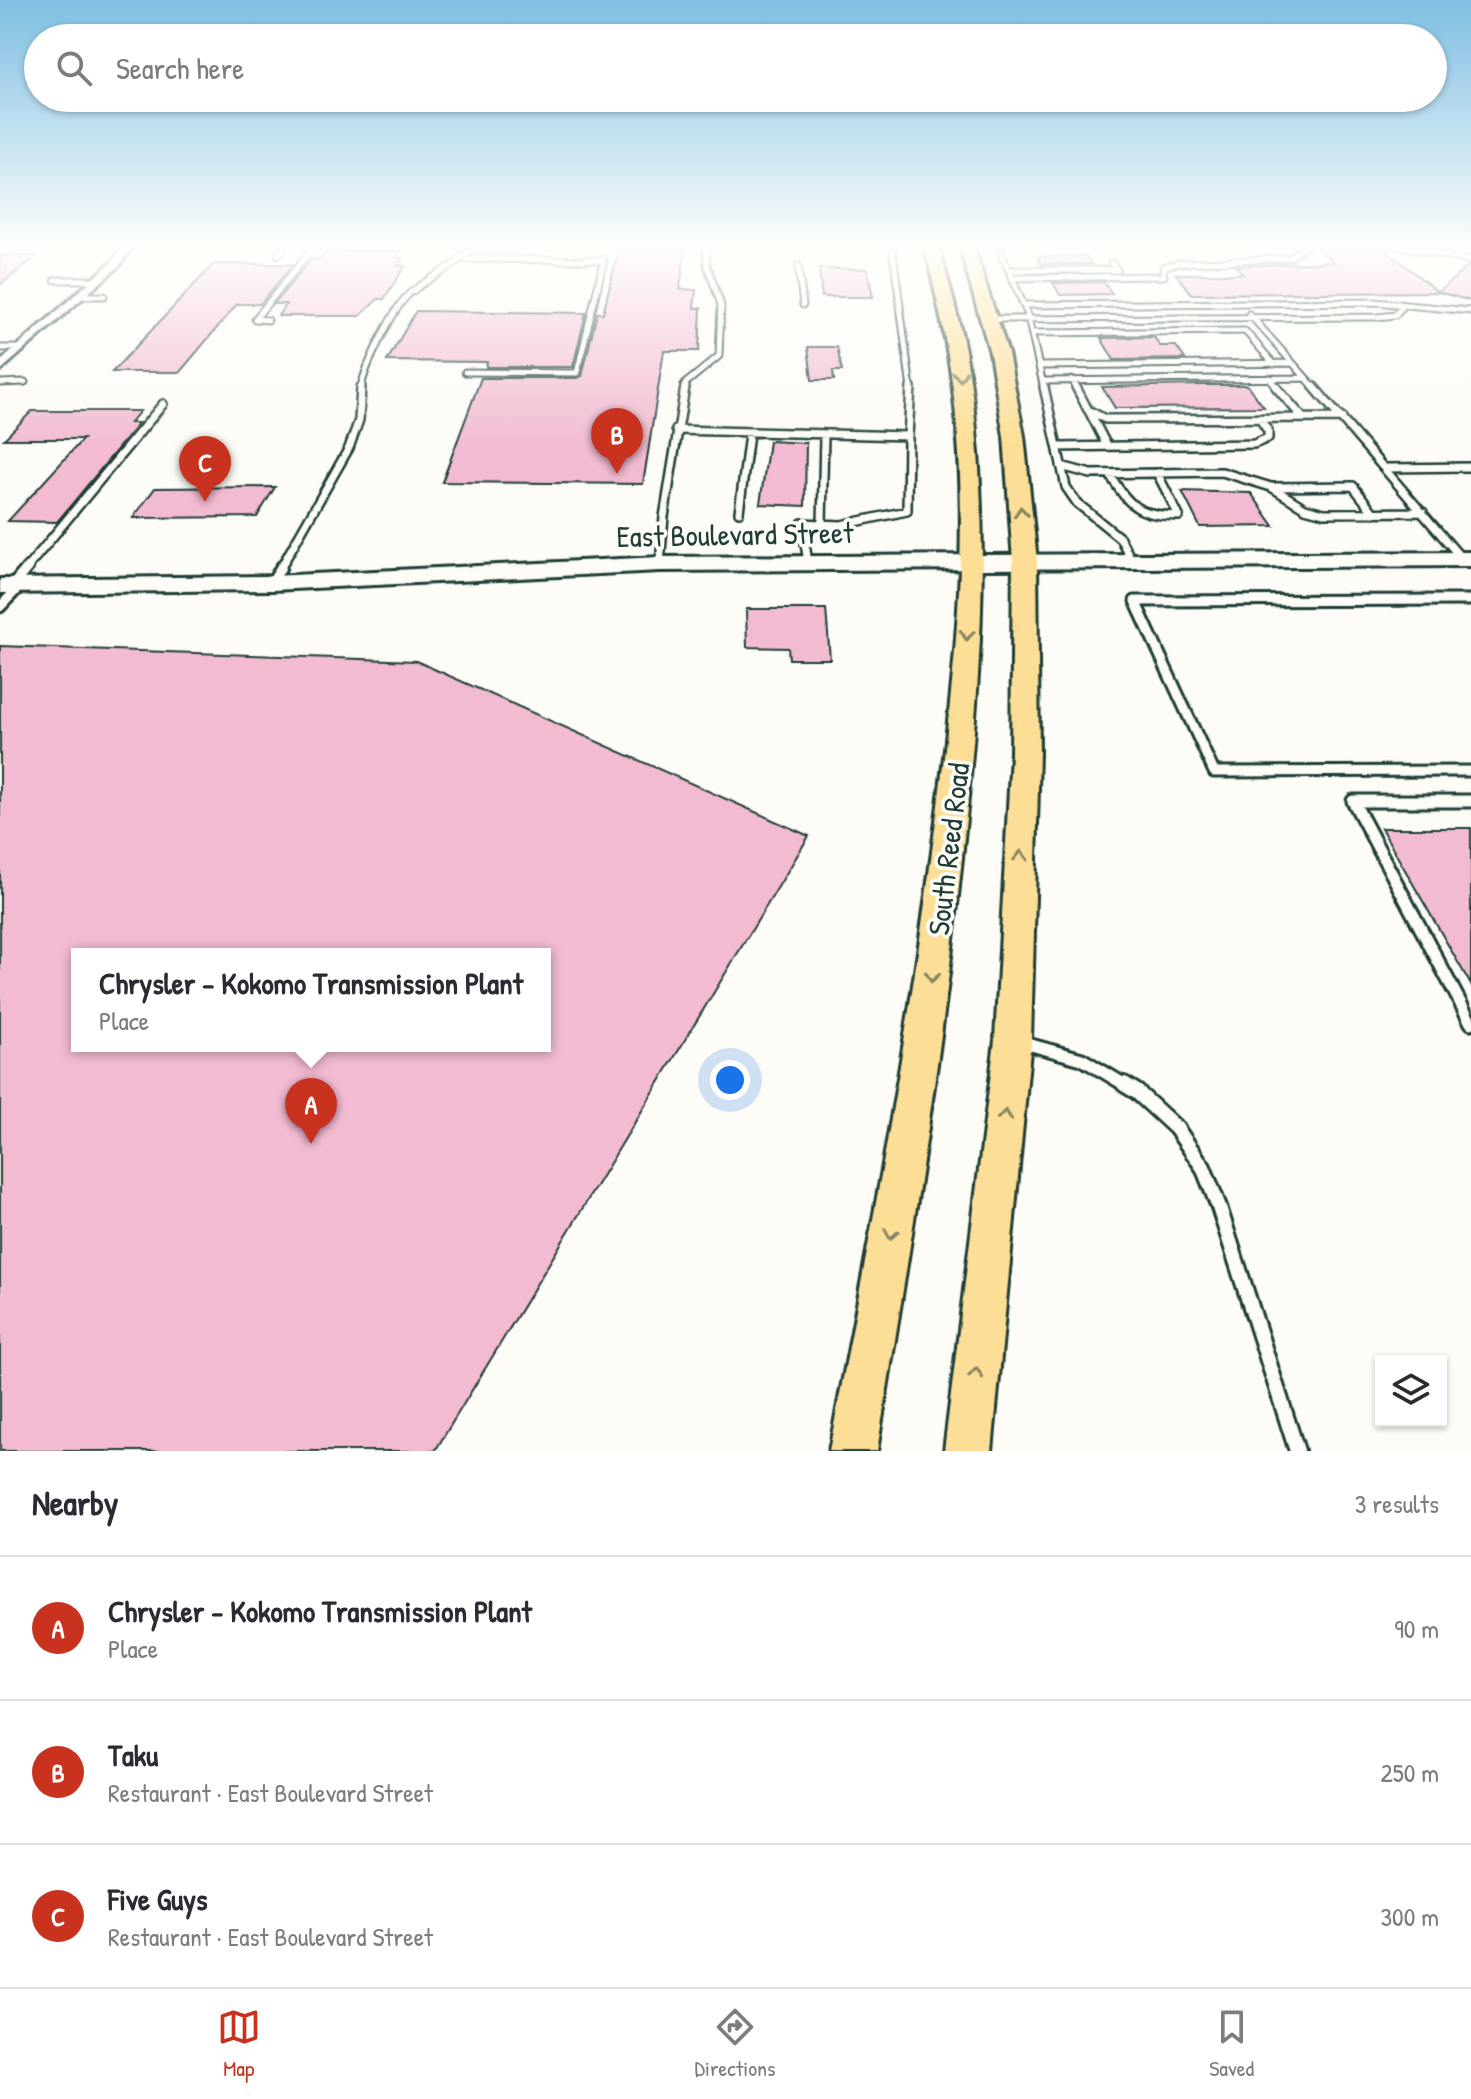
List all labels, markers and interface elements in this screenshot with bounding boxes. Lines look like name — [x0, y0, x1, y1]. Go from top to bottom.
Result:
search box — [24, 24, 1447, 112]
icon: search — [52, 46, 96, 90]
text: Search here — [116, 48, 244, 88]
one-way arrow — [951, 370, 968, 383]
pin: B — [591, 408, 643, 474]
pin: C — [179, 436, 231, 502]
one-way arrow — [1012, 505, 1029, 518]
street label: East Boulevard Street — [616, 512, 854, 556]
one-way arrow — [959, 629, 976, 642]
street label: South Reed Road — [918, 760, 978, 937]
one-way arrow — [1012, 849, 1029, 862]
popup — [71, 948, 551, 1052]
text: Chrysler - Kokomo Transmission Plant — [99, 963, 523, 1003]
one-way arrow — [924, 971, 941, 984]
text: Place — [99, 1003, 149, 1038]
your location — [710, 1060, 750, 1100]
pin: A — [285, 1078, 337, 1144]
one-way arrow — [996, 1108, 1013, 1121]
one-way arrow — [883, 1227, 900, 1241]
map controls — [1375, 1355, 1447, 1427]
button: layers — [1375, 1355, 1447, 1427]
one-way arrow — [968, 1367, 985, 1380]
text: Nearby — [32, 1480, 118, 1526]
text: 3 results — [1355, 1486, 1439, 1521]
text: Chrysler - Kokomo Transmission Plant — [108, 1591, 532, 1631]
text: A — [52, 1611, 64, 1646]
text: 90 m — [1394, 1611, 1439, 1646]
text: Place — [108, 1631, 158, 1666]
text: Taku — [108, 1735, 158, 1775]
text: B — [51, 1755, 65, 1790]
text: 250 m — [1381, 1755, 1439, 1790]
text: Restaurant · East Boulevard Street — [108, 1775, 433, 1810]
text: Five Guys — [108, 1879, 207, 1919]
text: C — [51, 1899, 65, 1934]
text: 300 m — [1380, 1899, 1439, 1934]
text: Restaurant · East Boulevard Street — [108, 1919, 433, 1954]
tab: Map — [217, 2005, 261, 2083]
tab: Directions — [695, 2005, 776, 2083]
tab: Saved — [1209, 2005, 1254, 2083]

